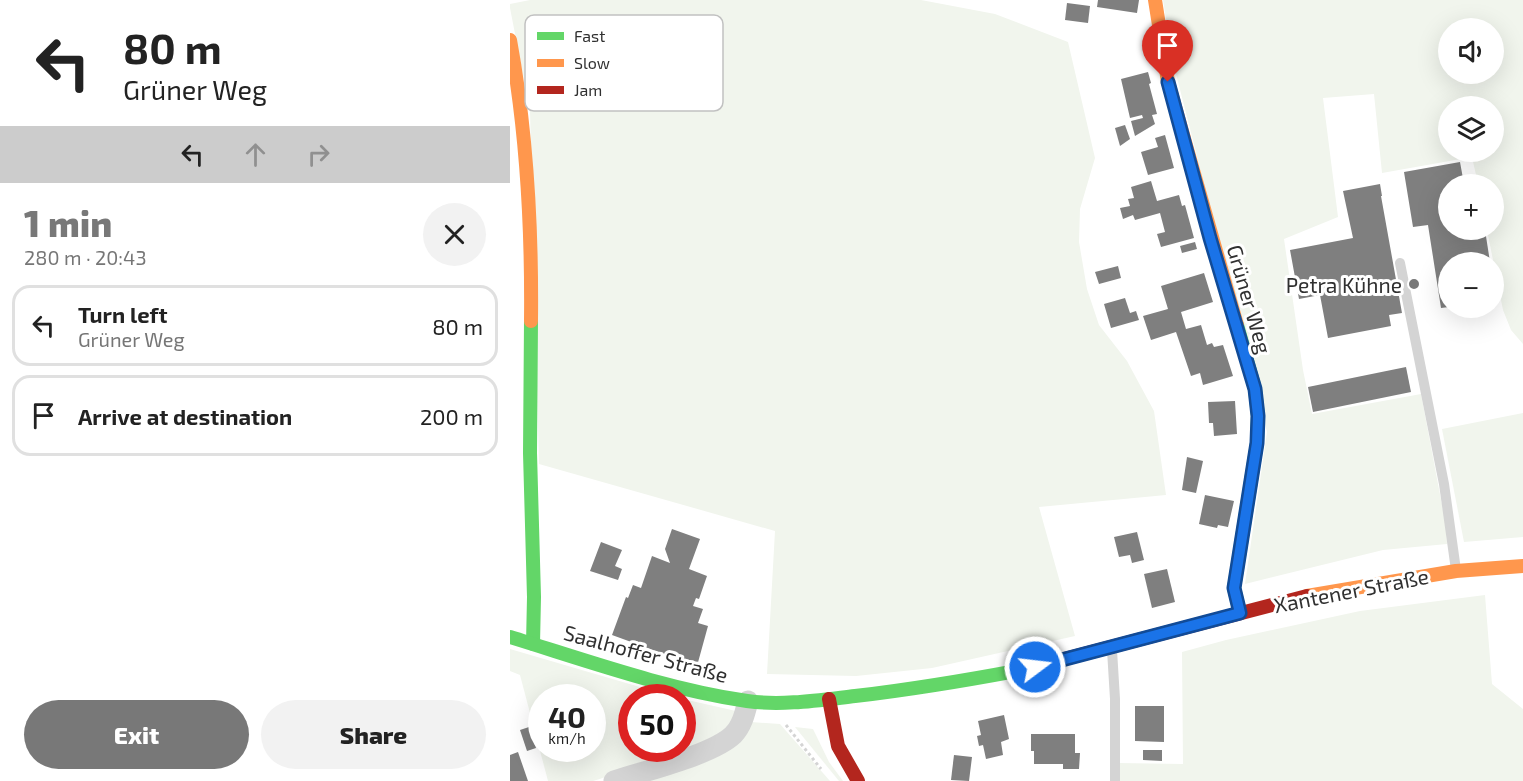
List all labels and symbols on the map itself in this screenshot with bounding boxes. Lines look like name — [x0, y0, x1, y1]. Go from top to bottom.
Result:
legend — [525, 15, 723, 111]
pin — [1142, 20, 1193, 82]
text: Fast — [574, 26, 605, 45]
text: Slow — [574, 53, 610, 72]
text: Jam — [574, 80, 602, 99]
street label: Grüner Weg — [1223, 242, 1278, 357]
place label: Petra Kühne — [1286, 272, 1402, 297]
marker: Petra Kühne — [1407, 277, 1421, 291]
street label: Xantener Straße — [1272, 563, 1430, 617]
street label: Saalhoffer Straße — [561, 619, 731, 687]
position arrow — [1003, 635, 1067, 699]
speed limit sign: 50 — [618, 684, 696, 762]

